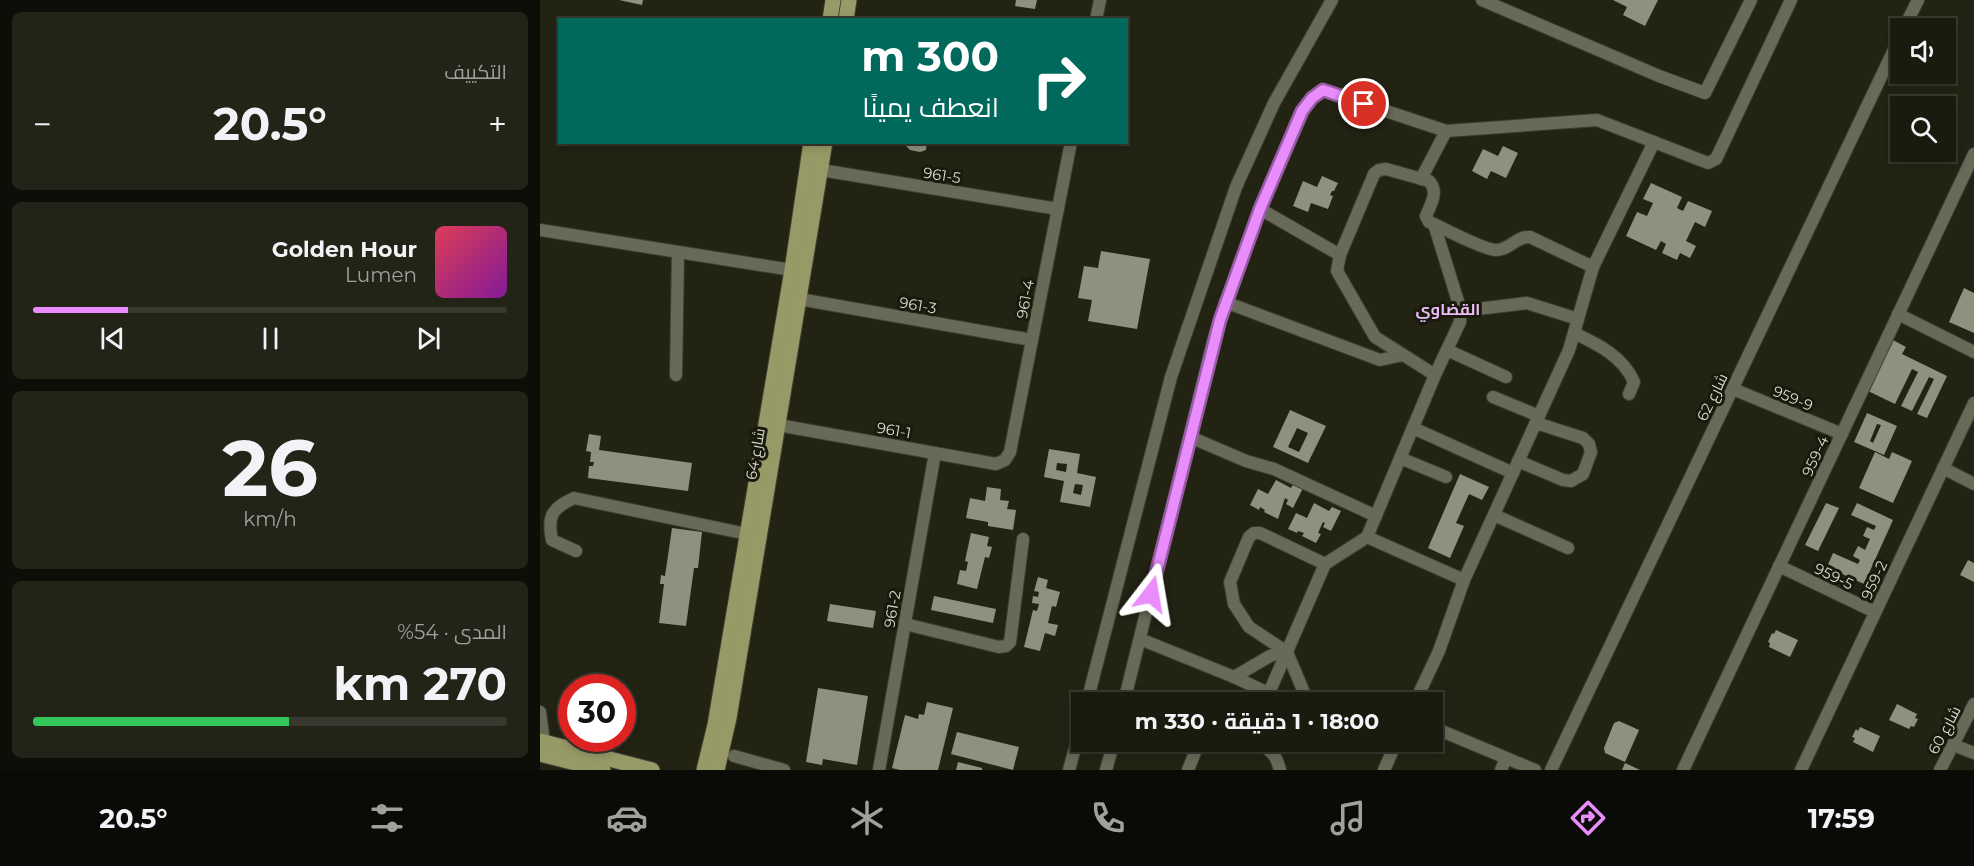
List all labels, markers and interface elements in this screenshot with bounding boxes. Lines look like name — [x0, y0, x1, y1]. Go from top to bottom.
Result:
map controls — [1890, 18, 1956, 162]
button: sound — [1890, 18, 1956, 84]
text: 300 m — [861, 30, 999, 82]
icon: right — [1020, 42, 1098, 120]
text: التكييف — [444, 60, 507, 84]
pin — [1338, 78, 1389, 129]
icon: arrive — [1347, 87, 1380, 120]
text: انعطف يمينًا — [862, 91, 999, 124]
text: 20.5° — [213, 96, 327, 151]
button: search — [1890, 96, 1956, 162]
text: − — [33, 104, 52, 144]
text: + — [488, 104, 507, 144]
street label: 961-5 — [922, 163, 962, 187]
text: Golden Hour — [272, 236, 417, 263]
text: Lumen — [345, 263, 417, 287]
street label: 961-4 — [1012, 278, 1038, 320]
street label: 961-3 — [898, 292, 938, 318]
district label: القضاوي — [1416, 300, 1480, 322]
icon: previous — [96, 322, 129, 355]
icon: pause — [254, 322, 287, 355]
icon: next — [412, 322, 445, 355]
street label: شارع 62 — [1692, 370, 1733, 425]
street label: 959-9 — [1770, 381, 1816, 415]
street label: 961-1 — [875, 418, 913, 442]
text: 26 — [222, 420, 318, 516]
street label: شارع 64 — [741, 427, 771, 482]
street label: 959-4 — [1797, 433, 1833, 479]
text: km/h — [243, 507, 297, 531]
street label: 959-2 — [1857, 557, 1891, 603]
street label: 959-5 — [1811, 558, 1857, 594]
position arrow — [1119, 562, 1183, 626]
street label: 961-2 — [879, 589, 905, 629]
text: المدى · 54% — [397, 620, 507, 644]
text: 270 km — [334, 656, 507, 711]
speed limit sign: 30 — [558, 674, 636, 752]
street label: شارع 60 — [1923, 703, 1966, 758]
text: 18:00 · 1 دقيقة · 330 m — [1135, 708, 1379, 735]
icon: filters — [366, 797, 408, 839]
icon: car — [606, 797, 648, 839]
icon: climate — [846, 797, 888, 839]
icon: phone — [1087, 797, 1129, 839]
icon: music — [1327, 797, 1369, 839]
icon: directions — [1567, 797, 1609, 839]
text: 20.5° — [99, 802, 167, 835]
text: 17:59 — [1808, 802, 1875, 835]

